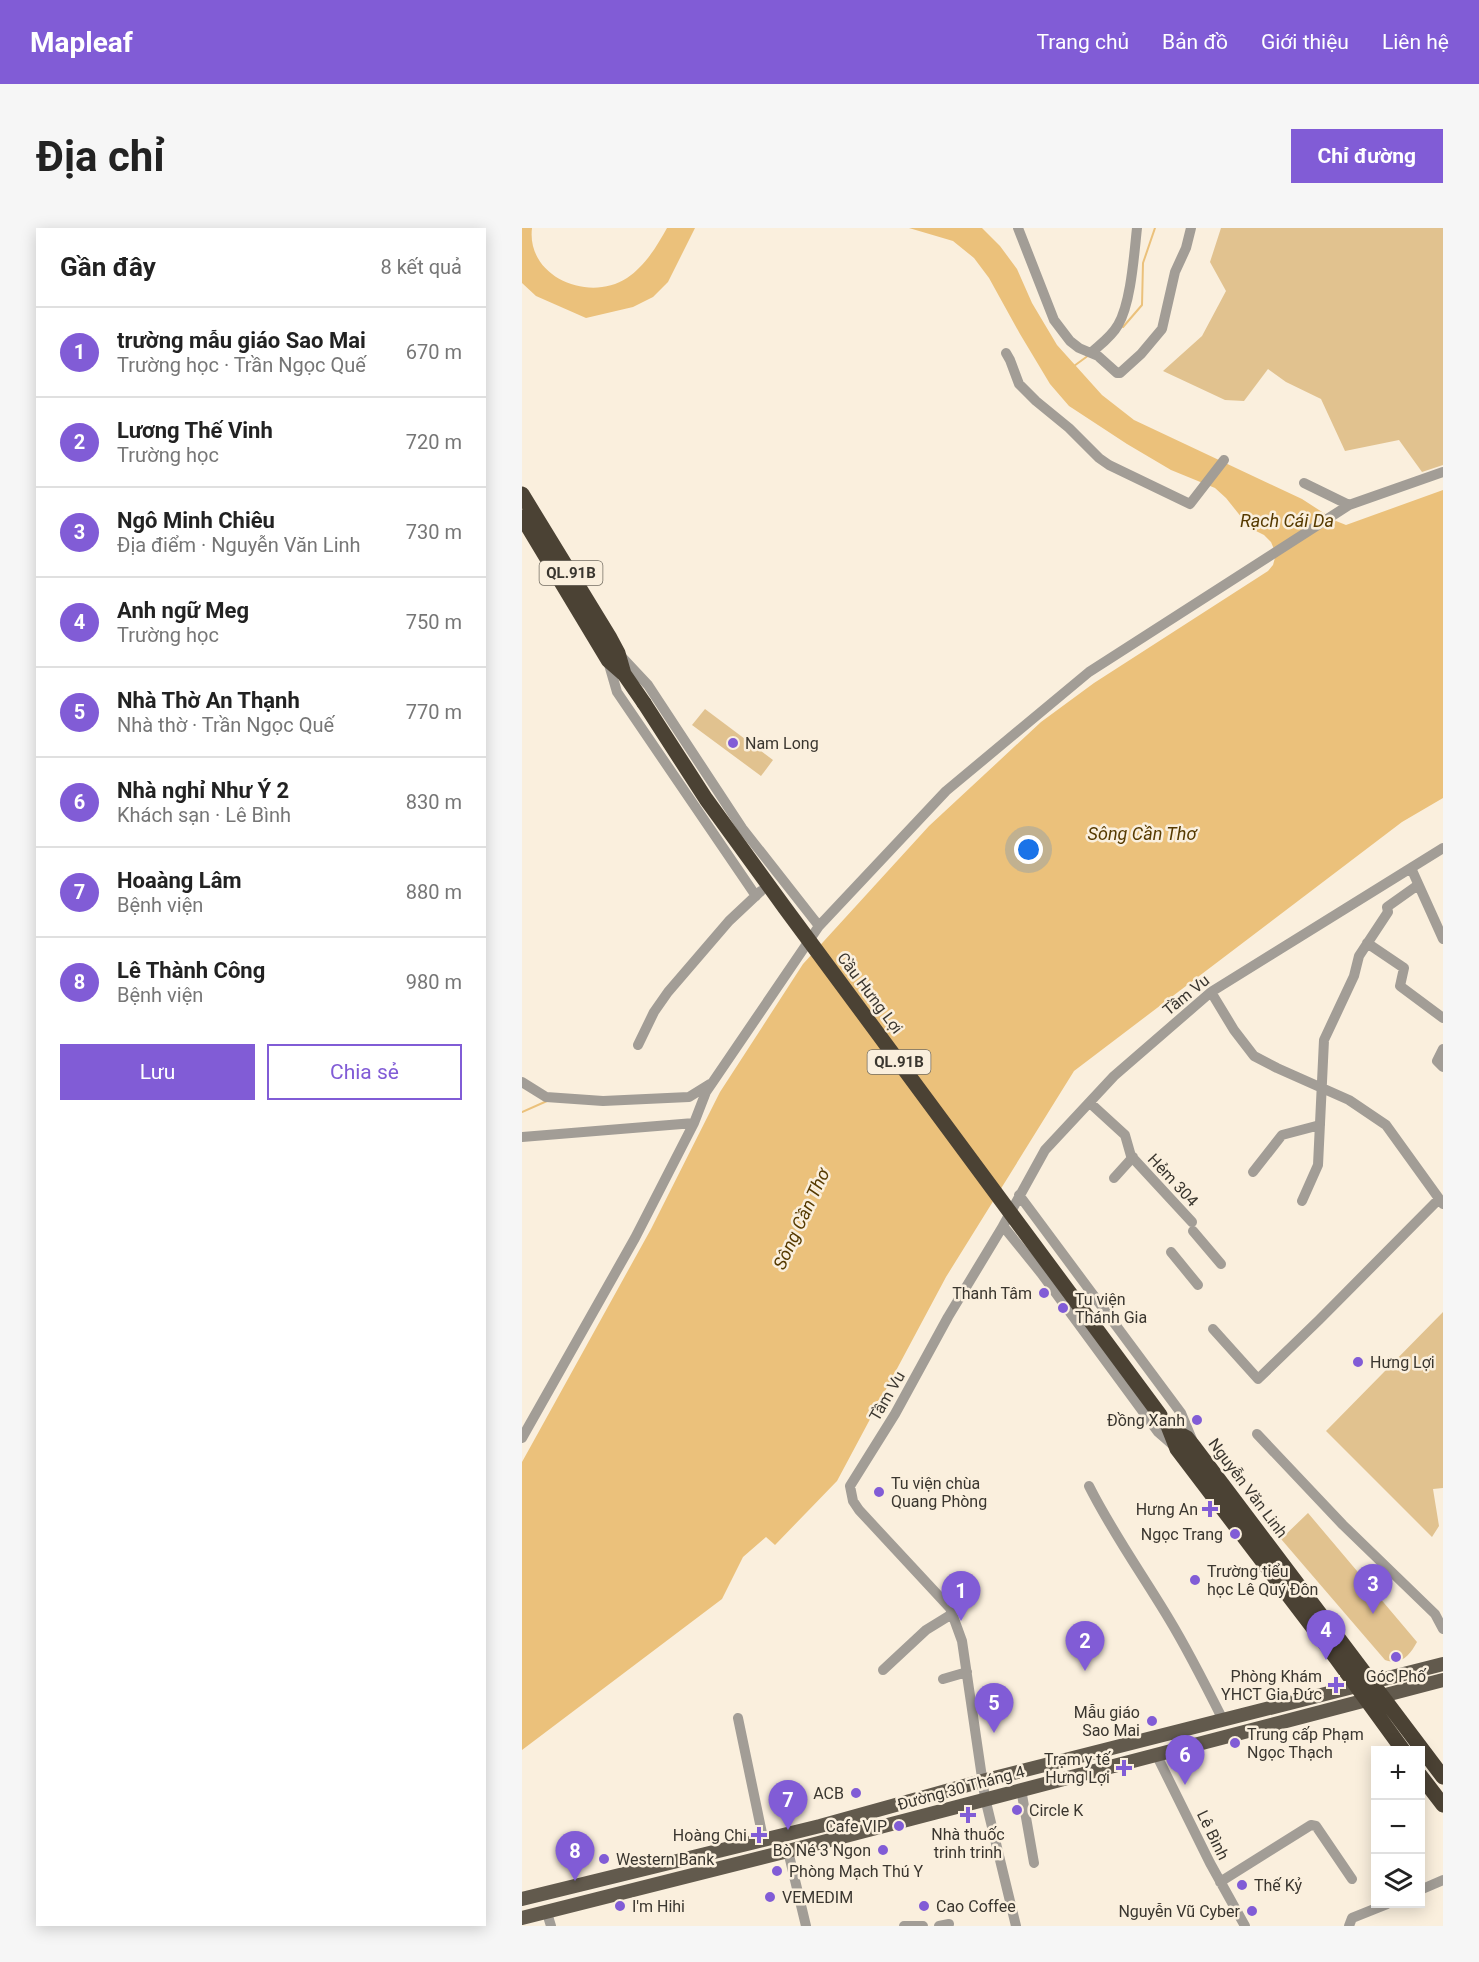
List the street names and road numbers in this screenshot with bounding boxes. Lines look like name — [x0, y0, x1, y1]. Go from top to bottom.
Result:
road number: QL.91B — [539, 561, 602, 585]
street label: Cầu Hưng Lợi — [833, 949, 907, 1037]
street label: Tầm Vu — [1159, 971, 1213, 1019]
road number: QL.91B — [868, 1050, 931, 1074]
street label: Hẻm 304 — [1144, 1150, 1202, 1210]
street label: Tầm Vu — [865, 1368, 909, 1424]
street label: Nguyễn Văn Linh — [1204, 1435, 1292, 1541]
street label: Đường 30 Tháng 4 — [895, 1762, 1027, 1814]
street label: Lê Bình — [1193, 1807, 1233, 1863]

